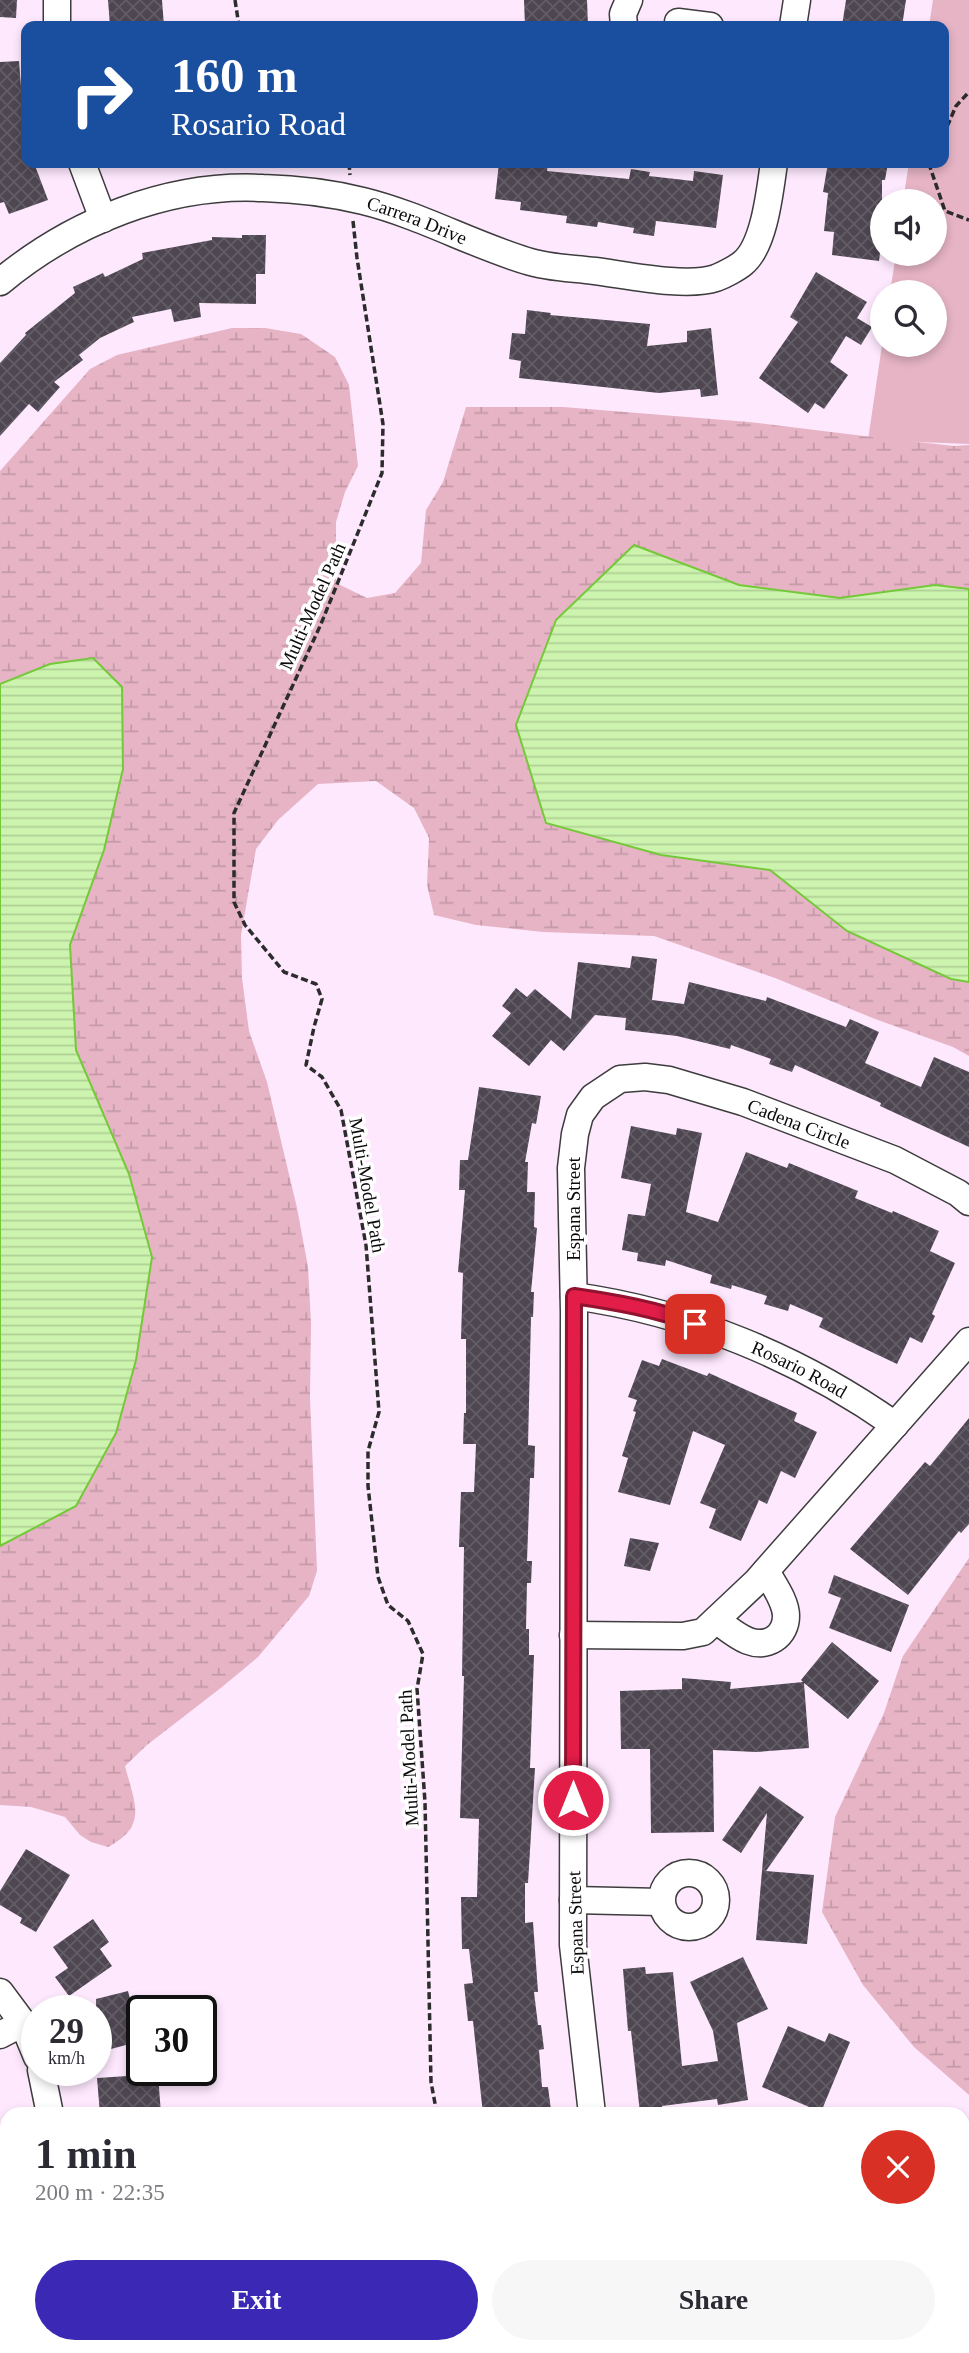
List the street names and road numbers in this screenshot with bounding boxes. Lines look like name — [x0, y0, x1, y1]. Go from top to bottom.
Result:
street label: Carrera Drive — [365, 193, 470, 249]
street label: Multi-Model Path — [275, 539, 350, 673]
street label: Cadena Circle — [744, 1095, 853, 1153]
street label: Multi-Model Path — [345, 1116, 390, 1255]
street label: Espana Street — [563, 1156, 584, 1261]
street label: Rosario Road — [748, 1337, 851, 1403]
street label: Multi-Model Path — [394, 1689, 423, 1827]
street label: Espana Street — [563, 1870, 588, 1975]

